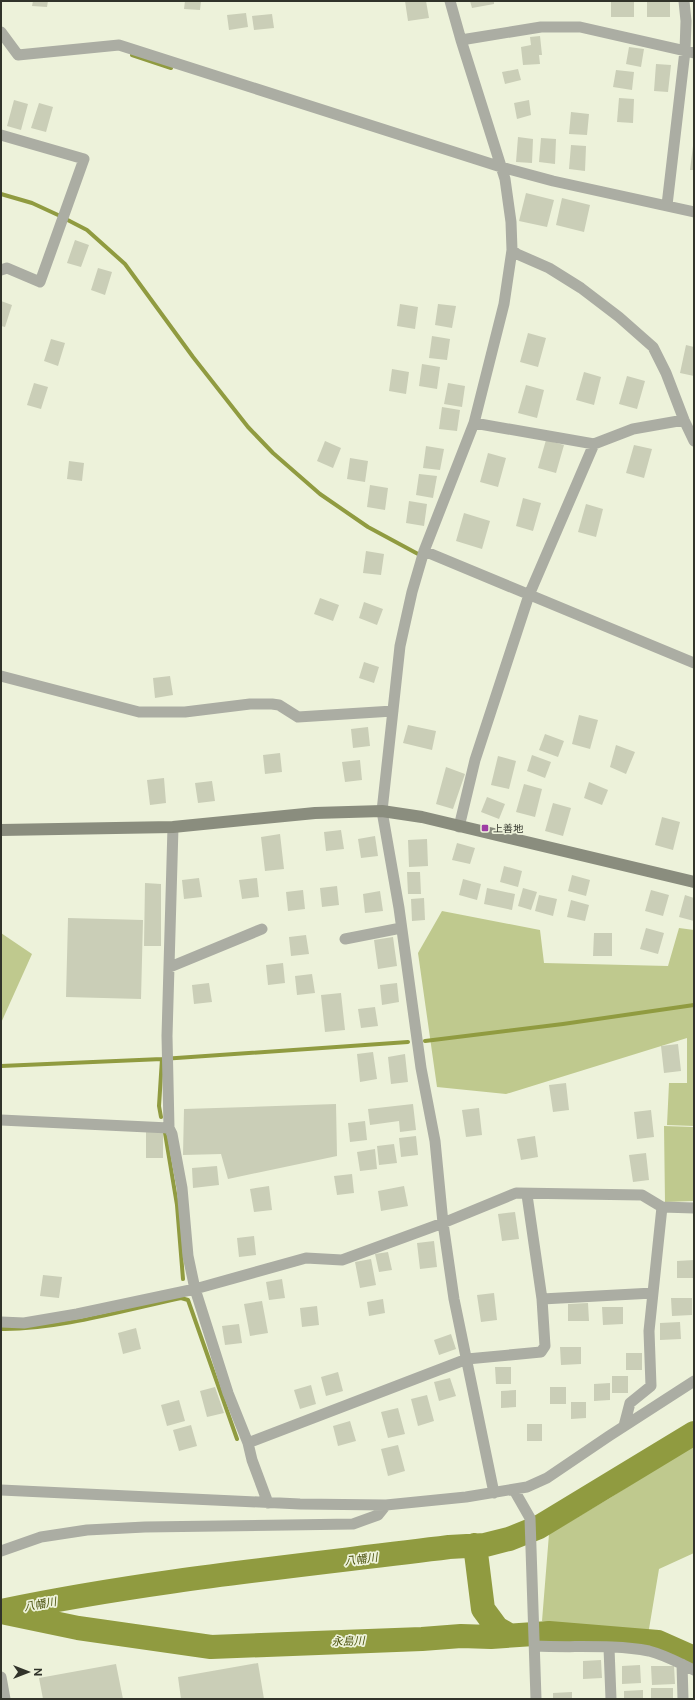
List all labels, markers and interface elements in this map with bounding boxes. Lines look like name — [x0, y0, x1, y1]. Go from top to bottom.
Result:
place label: 上善地 — [493, 822, 524, 834]
marker: 上善地 — [480, 823, 490, 833]
water label: 八幡川 — [344, 1551, 379, 1567]
water label: 八幡川 — [23, 1595, 58, 1613]
water label: 永島川 — [331, 1634, 366, 1648]
north arrow — [8, 1652, 48, 1692]
text: N — [32, 1668, 44, 1676]

